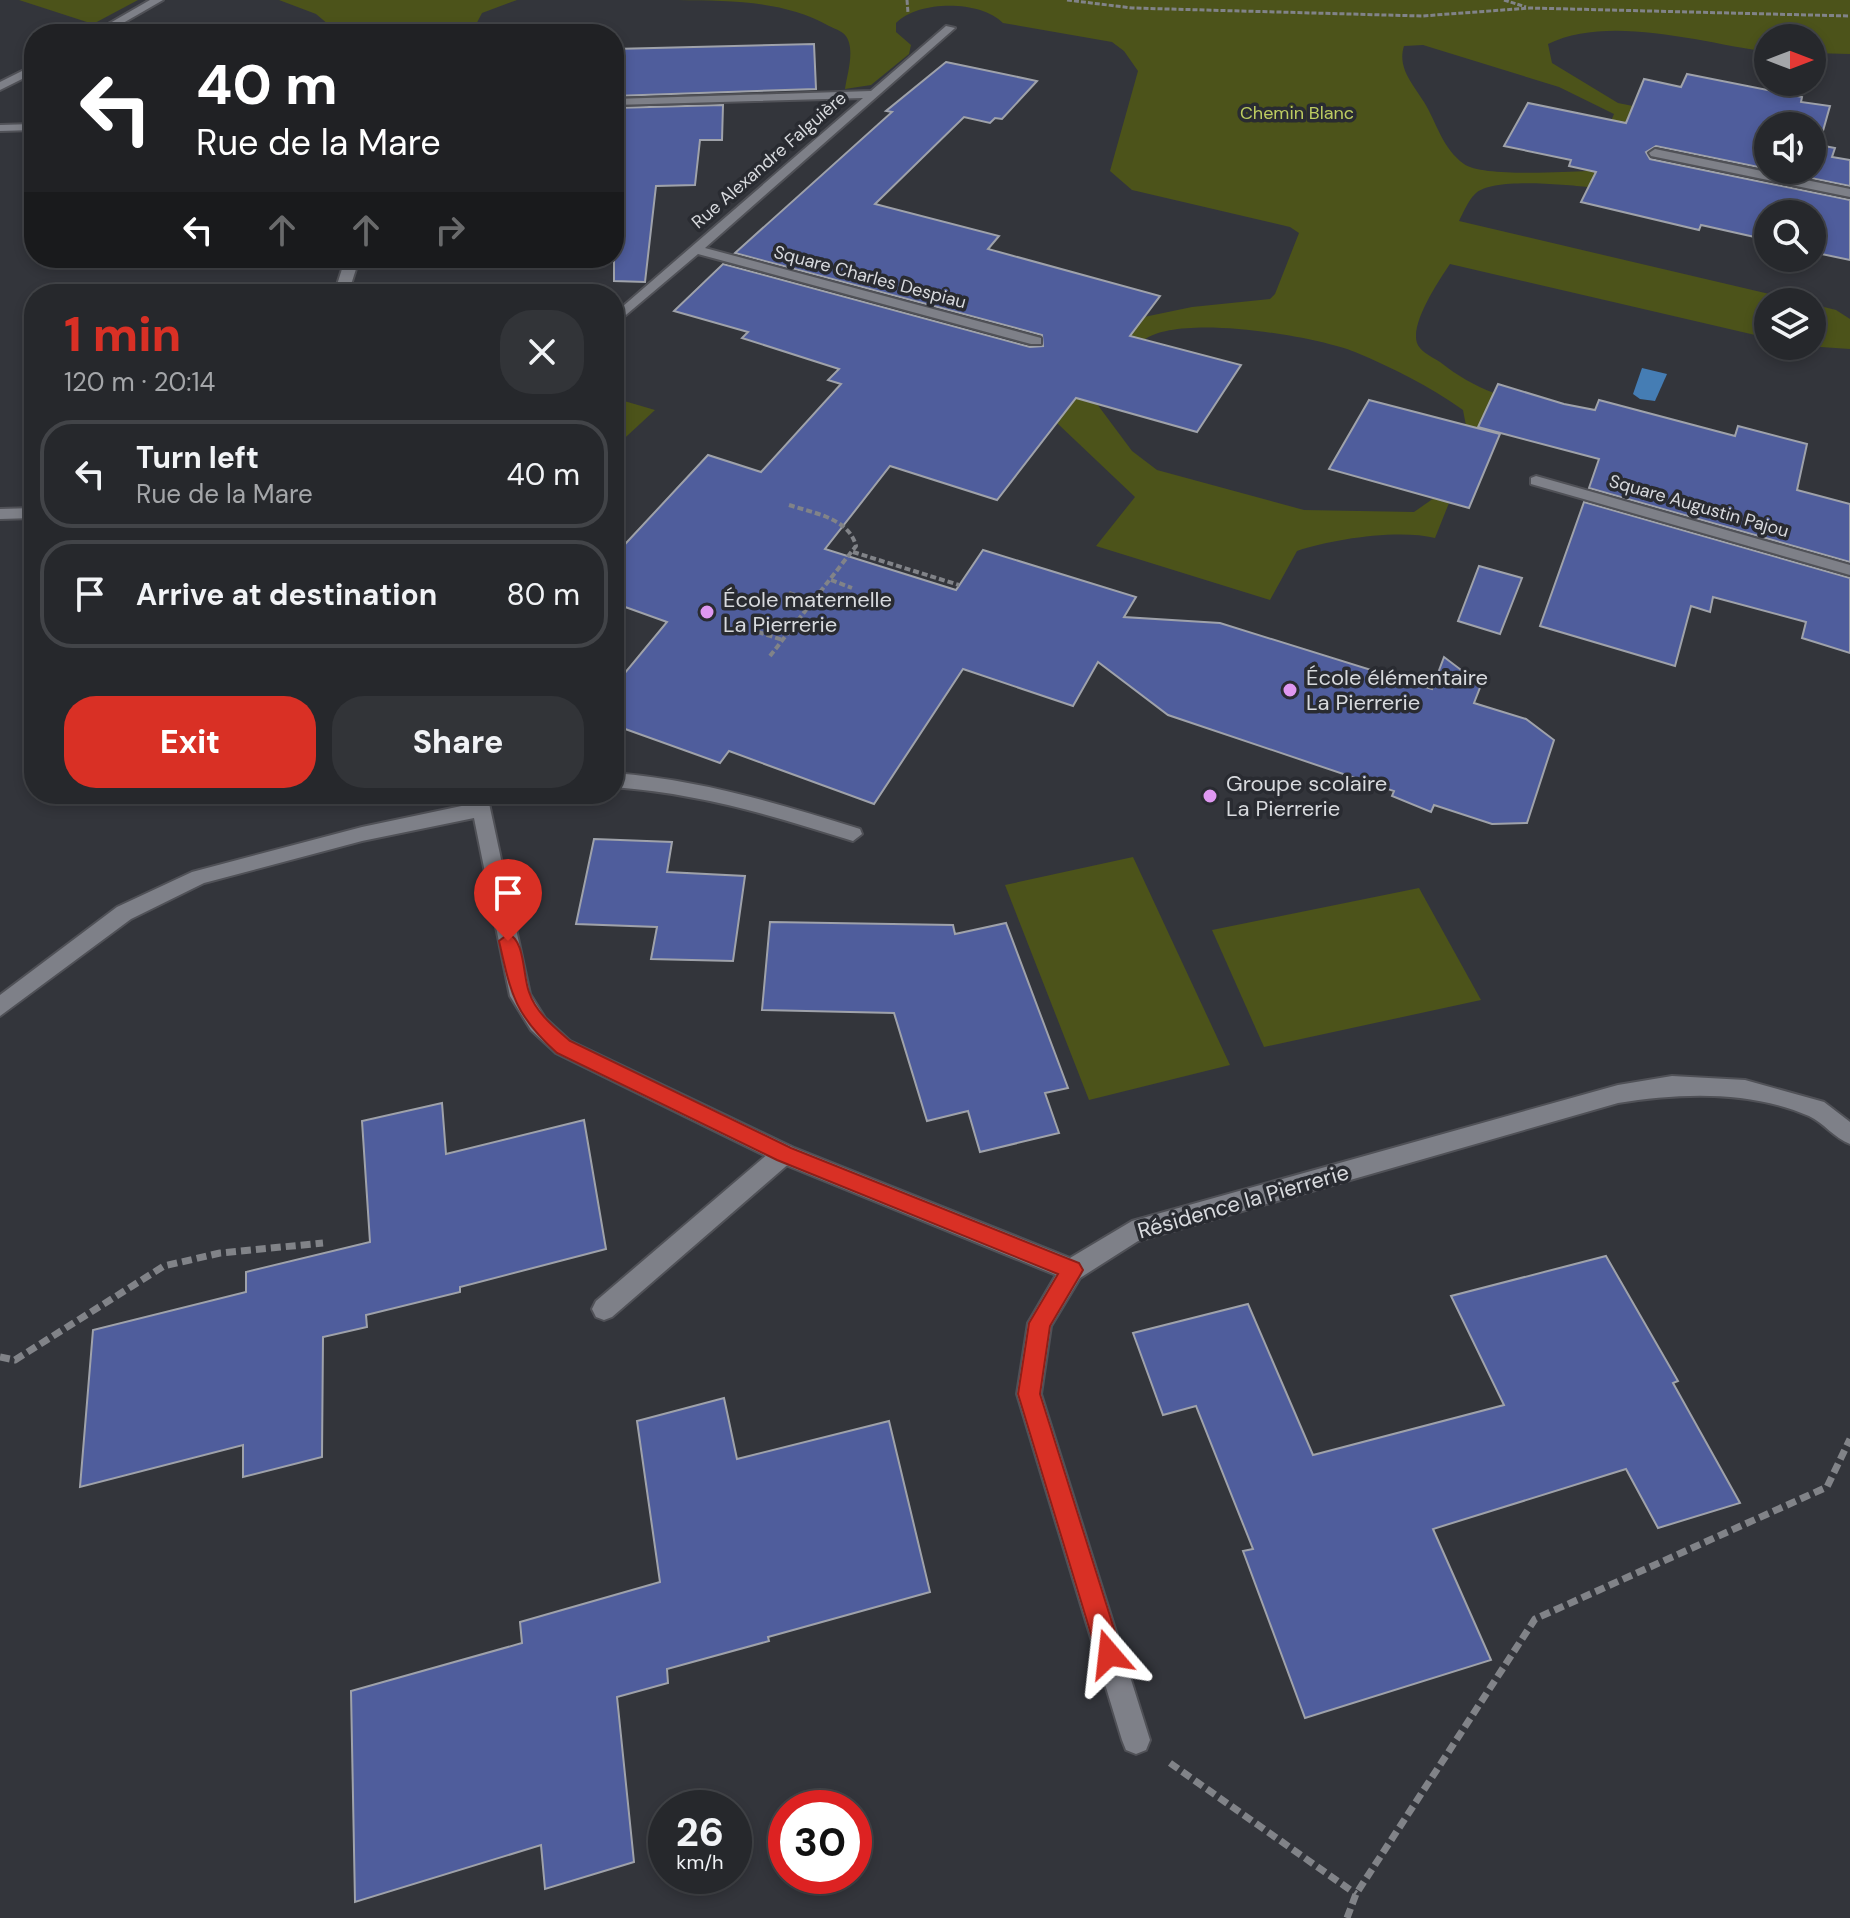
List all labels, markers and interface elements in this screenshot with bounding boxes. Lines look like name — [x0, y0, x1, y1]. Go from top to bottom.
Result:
north arrow — [1754, 24, 1826, 96]
map controls — [1754, 24, 1826, 360]
text: 40 m — [196, 48, 338, 121]
icon: left — [64, 56, 168, 160]
street label: Rue Alexandre Falguière — [687, 86, 851, 234]
park label: Chemin Blanc — [1240, 101, 1354, 125]
button: sound — [1754, 112, 1826, 184]
text: Rue de la Mare — [196, 119, 441, 166]
button: search — [1754, 200, 1826, 272]
icon: left — [176, 208, 220, 252]
icon: ahead — [260, 208, 304, 252]
icon: ahead — [344, 208, 388, 252]
icon: right — [428, 208, 472, 252]
street label: Square Charles Despiau — [771, 240, 969, 314]
button: layers — [1754, 288, 1826, 360]
text: 1 min — [64, 303, 181, 366]
button: close — [500, 310, 584, 394]
text: 120 m · 20:14 — [64, 365, 215, 399]
text: Turn left — [136, 438, 259, 477]
icon: left — [68, 452, 112, 496]
text: 40 m — [507, 455, 580, 494]
street label: Square Augustin Pajou — [1606, 469, 1792, 543]
text: Rue de la Mare — [136, 477, 313, 511]
icon: arrive — [68, 572, 112, 616]
text: Arrive at destination — [136, 575, 437, 614]
text: 80 m — [507, 575, 580, 614]
place label: École maternelle La Pierrerie — [723, 585, 892, 639]
marker: École maternelle La Pierrerie — [698, 603, 716, 621]
place label: École élémentaire La Pierrerie — [1306, 663, 1488, 717]
marker: École élémentaire La Pierrerie — [1281, 681, 1299, 699]
button: Exit — [64, 696, 316, 788]
button: Share — [332, 696, 584, 788]
place label: Groupe scolaire La Pierrerie — [1226, 769, 1387, 823]
marker: Groupe scolaire La Pierrerie — [1201, 787, 1219, 805]
pin — [474, 859, 542, 941]
icon: arrive — [486, 871, 530, 915]
street label: Résidence la Pierrerie — [1134, 1157, 1352, 1246]
position arrow — [1067, 1612, 1151, 1696]
speed limit sign: 30 — [768, 1790, 872, 1894]
text: 26 — [676, 1806, 724, 1858]
text: km/h — [676, 1849, 724, 1875]

